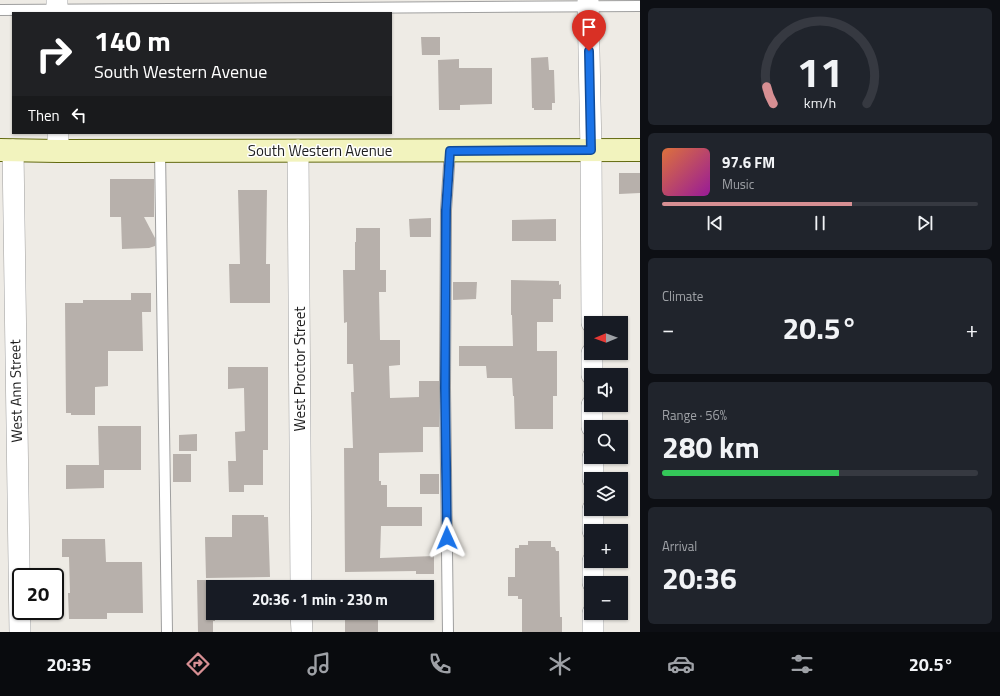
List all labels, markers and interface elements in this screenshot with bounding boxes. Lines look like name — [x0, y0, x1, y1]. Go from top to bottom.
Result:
pin — [572, 10, 606, 51]
icon: arrive — [578, 16, 600, 38]
text: 140 m — [94, 19, 171, 62]
icon: right — [28, 28, 80, 80]
text: 11 — [797, 40, 843, 103]
text: South Western Avenue — [94, 58, 267, 85]
text: km/h — [804, 92, 836, 114]
text: Then — [28, 104, 60, 127]
icon: left — [68, 104, 90, 126]
street label: South Western Avenue — [248, 139, 392, 162]
text: 97.6 FM — [722, 151, 775, 174]
text: Music — [722, 174, 754, 194]
icon: previous — [704, 212, 726, 234]
icon: pause — [809, 212, 831, 234]
icon: next — [914, 212, 936, 234]
text: Climate — [662, 286, 703, 306]
text: 20.5° — [783, 305, 857, 351]
street label: West Proctor Street — [288, 306, 311, 431]
text: − — [662, 312, 674, 346]
text: + — [966, 312, 978, 346]
north arrow — [584, 316, 628, 360]
map controls — [584, 316, 628, 620]
street label: West Ann Street — [3, 339, 28, 443]
button: sound — [584, 368, 628, 412]
text: Range · 56% — [662, 405, 727, 425]
button: search — [584, 420, 628, 464]
text: 280 km — [662, 424, 760, 470]
button: layers — [584, 472, 628, 516]
position arrow — [426, 517, 468, 559]
button: + — [584, 524, 628, 568]
text: Arrival — [662, 536, 697, 556]
text: 20:36 — [662, 555, 737, 601]
speed limit sign: 20 — [12, 568, 64, 620]
button: − — [584, 576, 628, 620]
text: 20:36 · 1 min · 230 m — [252, 588, 388, 611]
icon: directions — [184, 650, 212, 678]
icon: music — [305, 650, 333, 678]
icon: phone — [426, 650, 454, 678]
icon: climate — [546, 650, 574, 678]
icon: car — [667, 650, 695, 678]
icon: filters — [788, 650, 816, 678]
text: 20:35 — [46, 651, 91, 678]
text: 20.5° — [909, 651, 954, 678]

